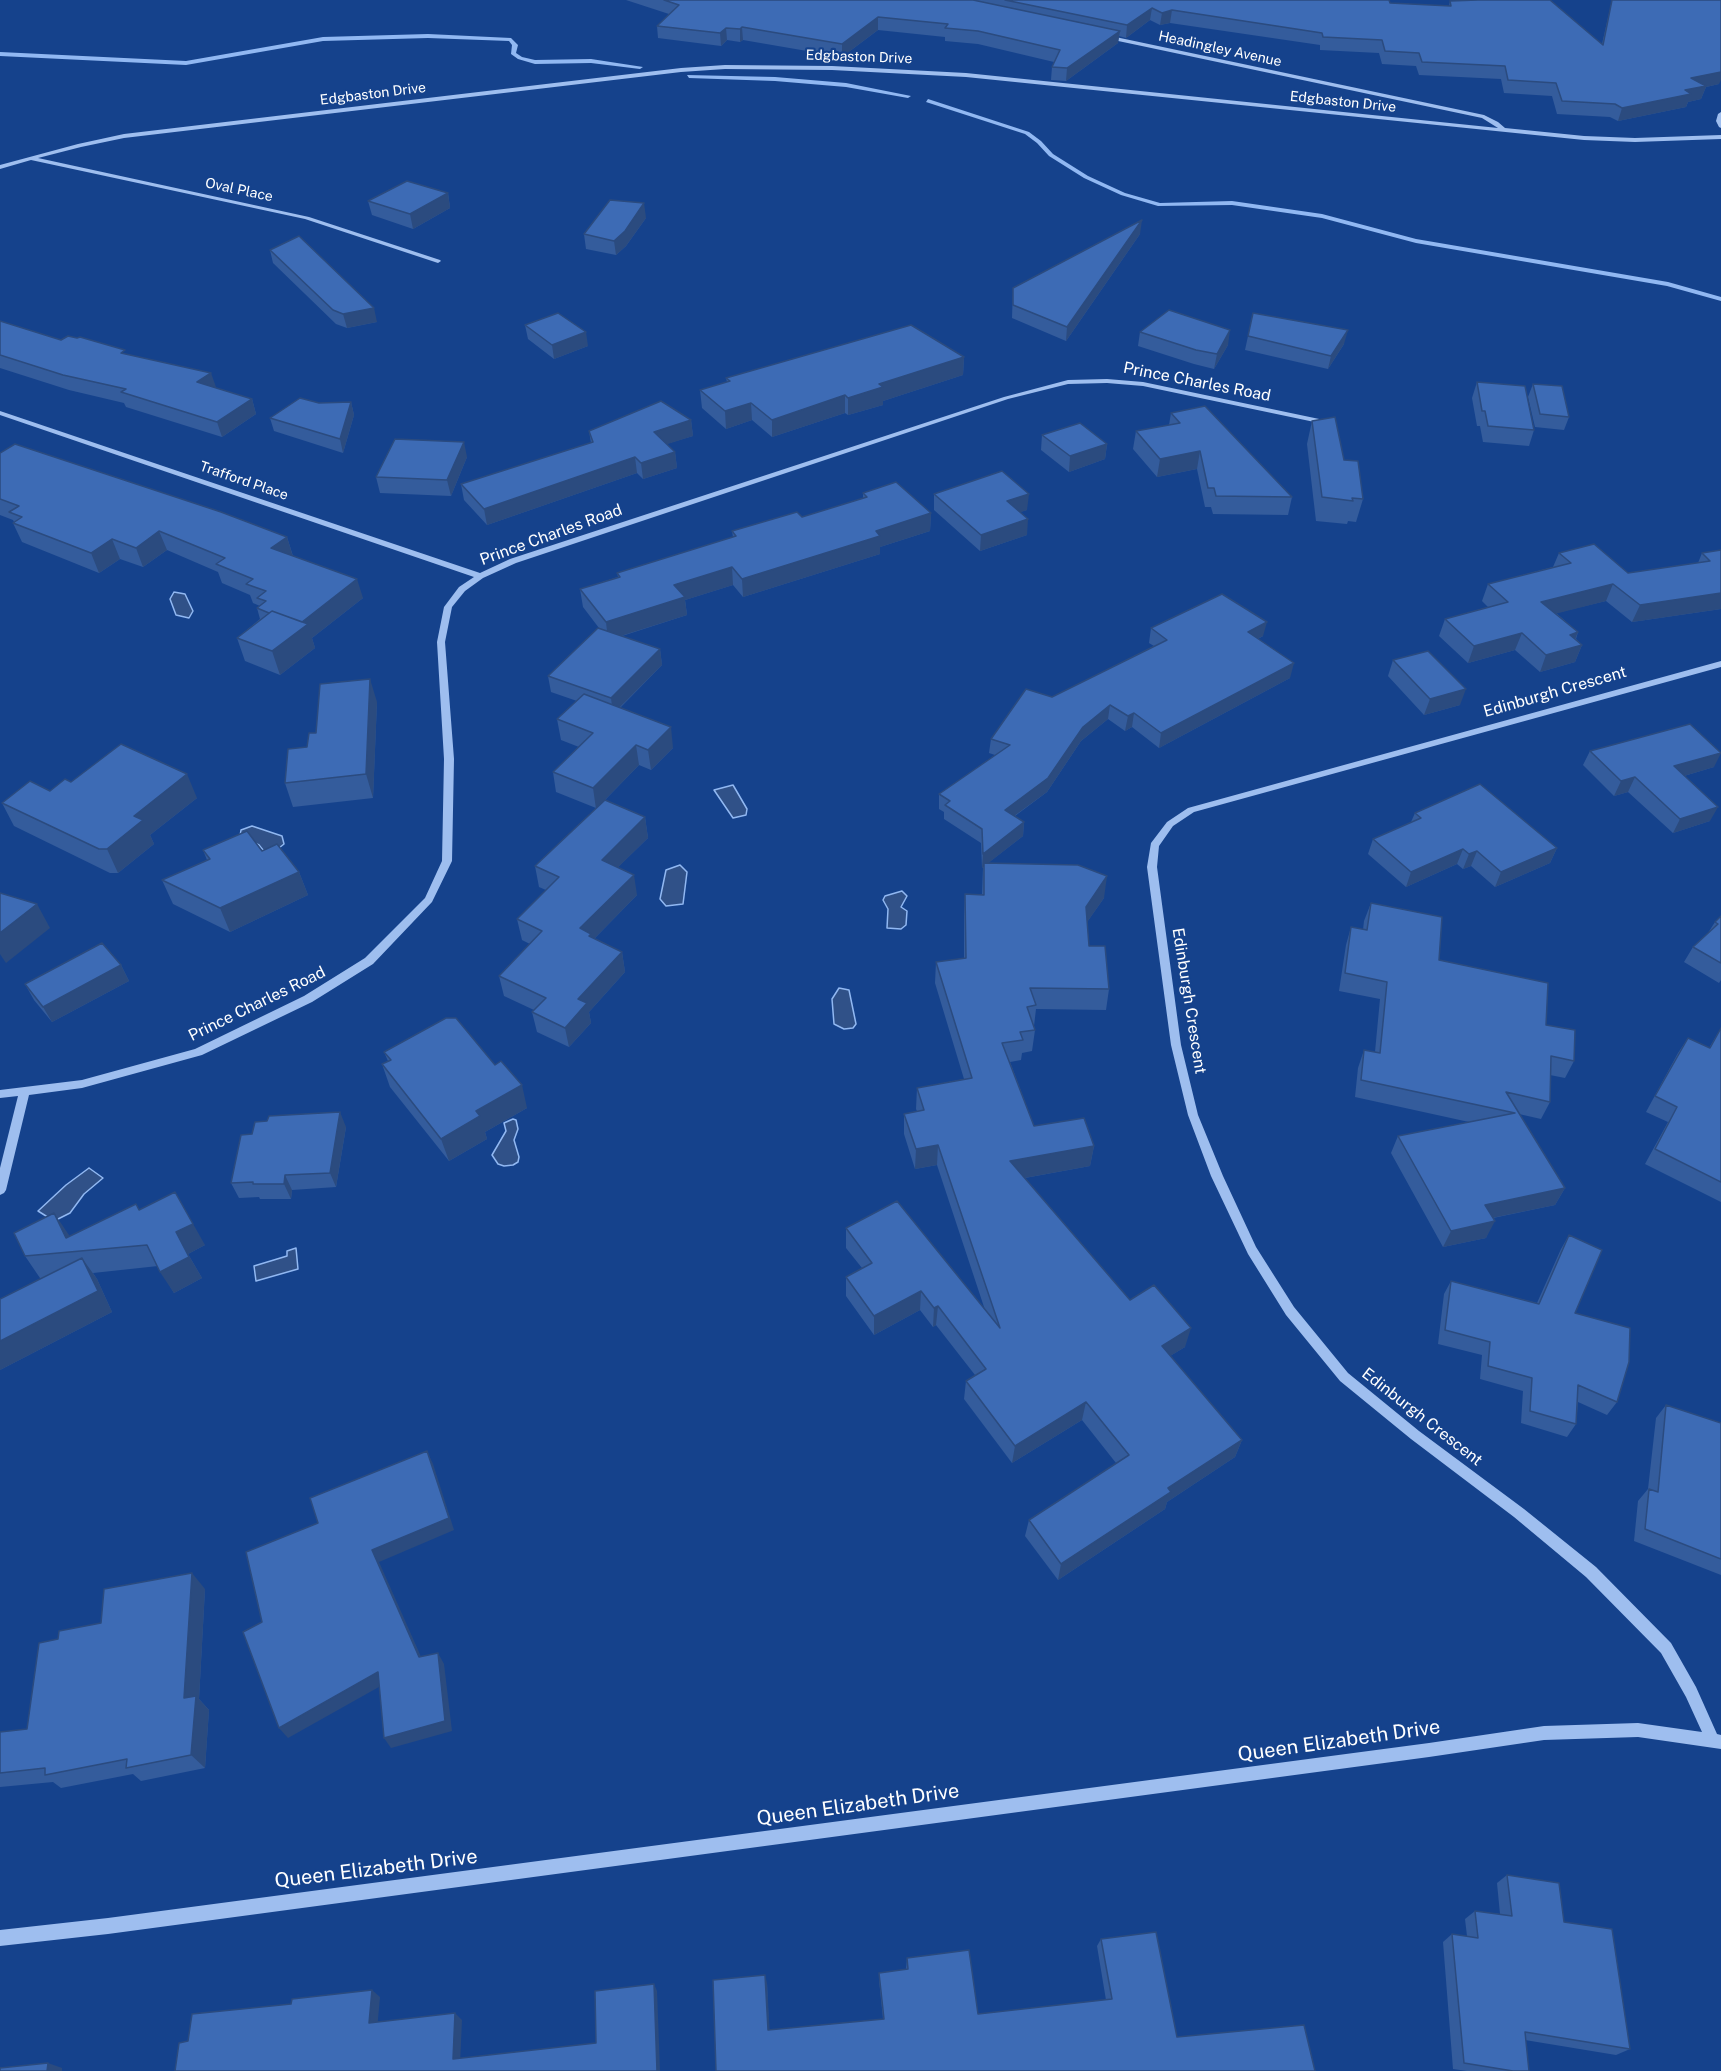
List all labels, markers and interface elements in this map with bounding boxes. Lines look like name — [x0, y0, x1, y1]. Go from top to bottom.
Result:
street label: Headingley Avenue — [1157, 28, 1283, 70]
street label: Edgbaston Drive — [805, 47, 913, 67]
street label: Edgbaston Drive — [319, 79, 427, 109]
street label: Edgbaston Drive — [1289, 88, 1397, 116]
street label: Oval Place — [204, 175, 274, 205]
street label: Prince Charles Road — [1122, 358, 1272, 406]
street label: Trafford Place — [197, 458, 291, 504]
street label: Prince Charles Road — [477, 500, 625, 570]
street label: Edinburgh Crescent — [1481, 662, 1629, 722]
street label: Edinburgh Crescent — [1168, 927, 1210, 1075]
street label: Prince Charles Road — [185, 962, 329, 1046]
street label: Edinburgh Crescent — [1358, 1364, 1486, 1470]
street label: Queen Elizabeth Drive — [1236, 1715, 1442, 1767]
street label: Queen Elizabeth Drive — [755, 1779, 961, 1831]
street label: Queen Elizabeth Drive — [273, 1845, 479, 1893]

